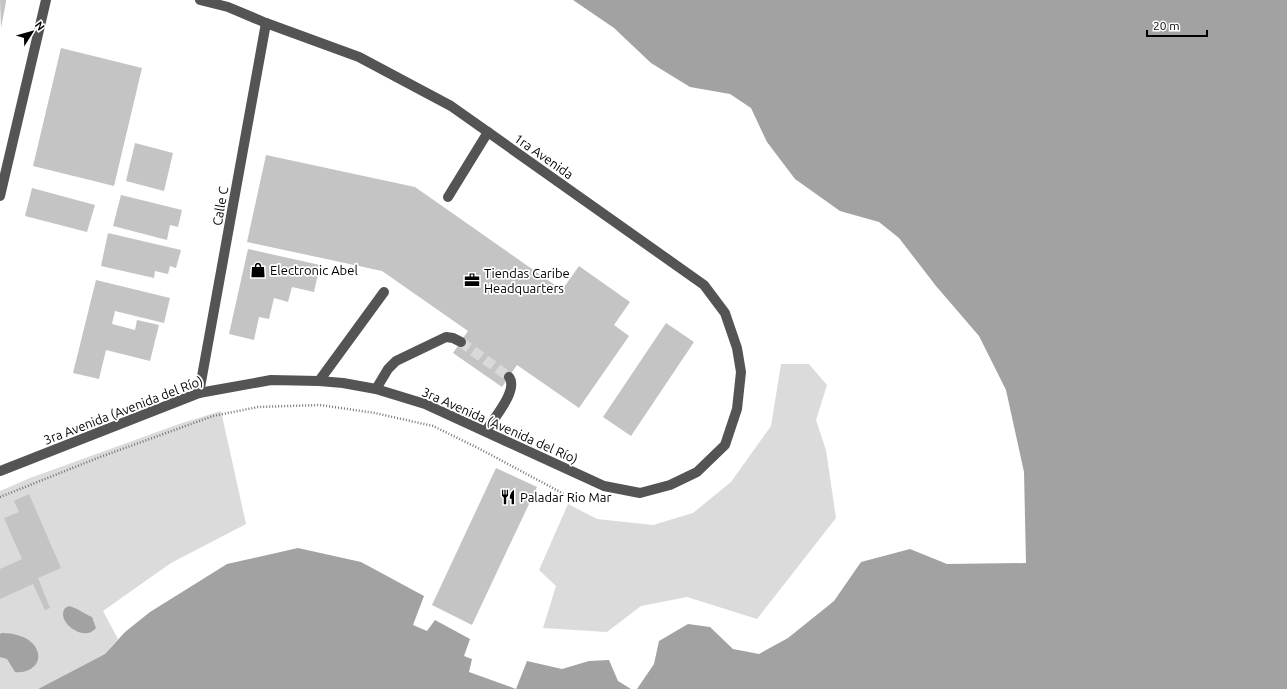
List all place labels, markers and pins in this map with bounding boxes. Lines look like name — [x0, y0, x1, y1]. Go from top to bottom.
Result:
shop icon: Electronic Abel — [249, 261, 267, 279]
place label: Electronic Abel — [270, 263, 358, 277]
place label: Tiendas Caribe Headquarters — [484, 266, 570, 295]
office icon: Tiendas Caribe Headquarters — [463, 271, 481, 289]
restaurant icon: Paladar Rio Mar — [499, 488, 517, 506]
place label: Paladar Rio Mar — [520, 490, 611, 504]

